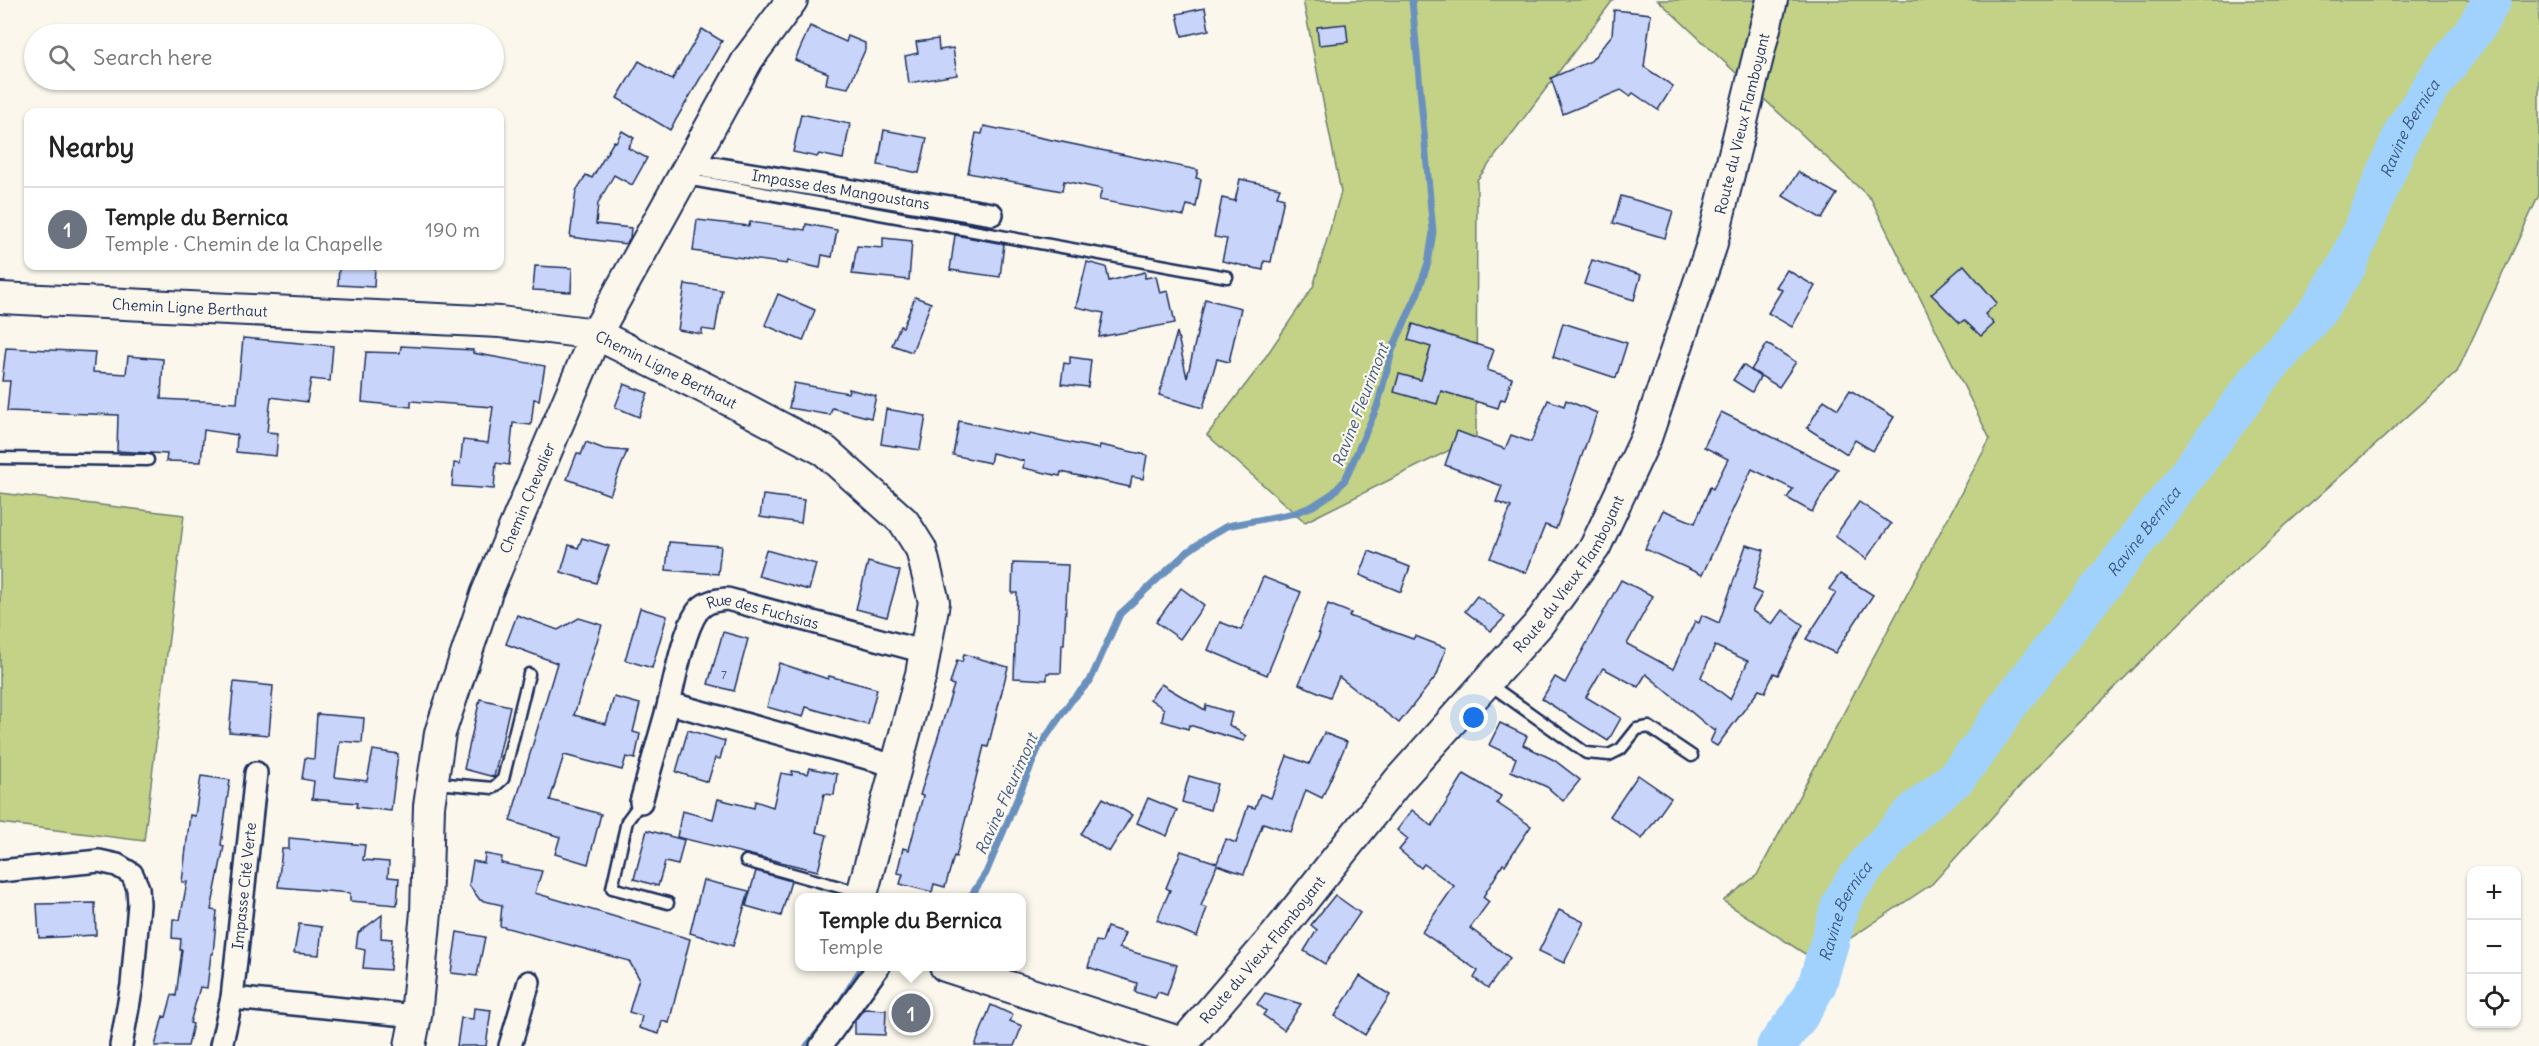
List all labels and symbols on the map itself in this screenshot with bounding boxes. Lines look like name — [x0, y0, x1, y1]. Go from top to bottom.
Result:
street label: Route du Vieux Flamboyant — [1710, 31, 1773, 216]
water label: Ravine Bernica — [2375, 75, 2444, 180]
street label: Impasse des Mangoustans — [750, 165, 931, 213]
street label: Chemin Ligne Berthaut — [112, 294, 268, 320]
street label: Chemin Ligne Berthaut — [592, 326, 741, 412]
water label: Ravine Fleurimont — [1327, 338, 1394, 470]
street label: Chemin Chevalier — [495, 439, 559, 556]
water label: Ravine Bernica — [2102, 482, 2185, 580]
street label: Route du Vieux Flamboyant — [1509, 492, 1627, 656]
street label: Rue des Fuchsias — [704, 589, 821, 633]
house number: 7 — [721, 667, 727, 682]
your location — [1459, 703, 1488, 732]
water label: Ravine Fleurimont — [970, 728, 1043, 858]
street label: Impasse Cité Verte — [228, 821, 260, 951]
water label: Ravine Bernica — [1814, 857, 1877, 963]
street label: Route du Vieux Flamboyant — [1195, 872, 1329, 1027]
pin: 1 — [892, 990, 930, 1036]

